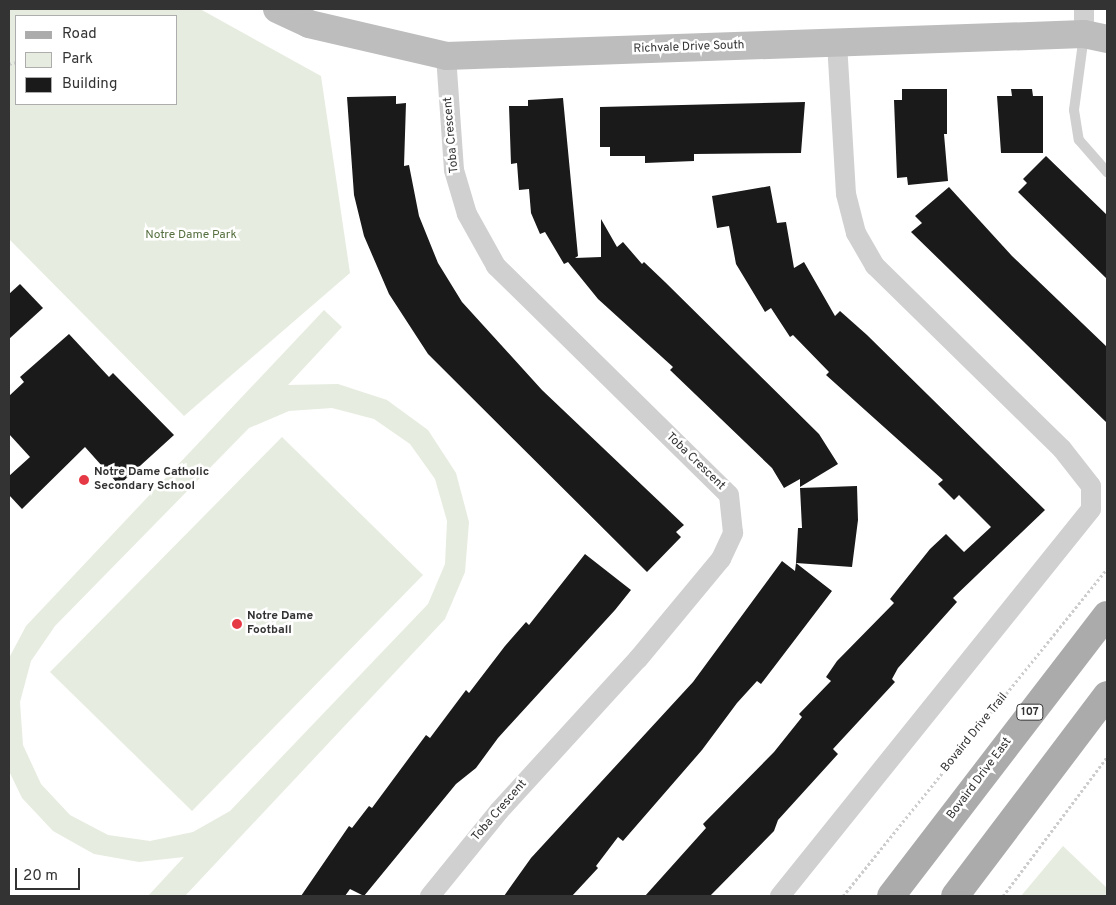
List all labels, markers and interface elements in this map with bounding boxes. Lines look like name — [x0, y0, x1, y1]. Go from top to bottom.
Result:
legend — [15, 15, 178, 105]
text: Road — [62, 25, 97, 44]
street label: Richvale Drive South — [633, 39, 745, 57]
text: Park — [62, 50, 93, 69]
text: Building — [62, 75, 117, 94]
street label: Toba Crescent — [441, 96, 463, 174]
park label: Notre Dame Park — [145, 229, 237, 243]
street label: Toba Crescent — [663, 430, 727, 494]
place label: Notre Dame Catholic Secondary School — [94, 466, 209, 494]
marker: Notre Dame Catholic Secondary School — [78, 474, 90, 486]
place label: Notre Dame Football — [247, 610, 313, 638]
marker: Notre Dame Football — [231, 618, 243, 630]
street label: Bovaird Drive Trail — [939, 690, 1011, 776]
road number: 107 — [1016, 704, 1044, 720]
street label: Bovaird Drive East — [945, 735, 1015, 823]
street label: Toba Crescent — [469, 777, 531, 845]
scale bar — [18, 858, 82, 890]
text: 20 m — [23, 867, 58, 886]

